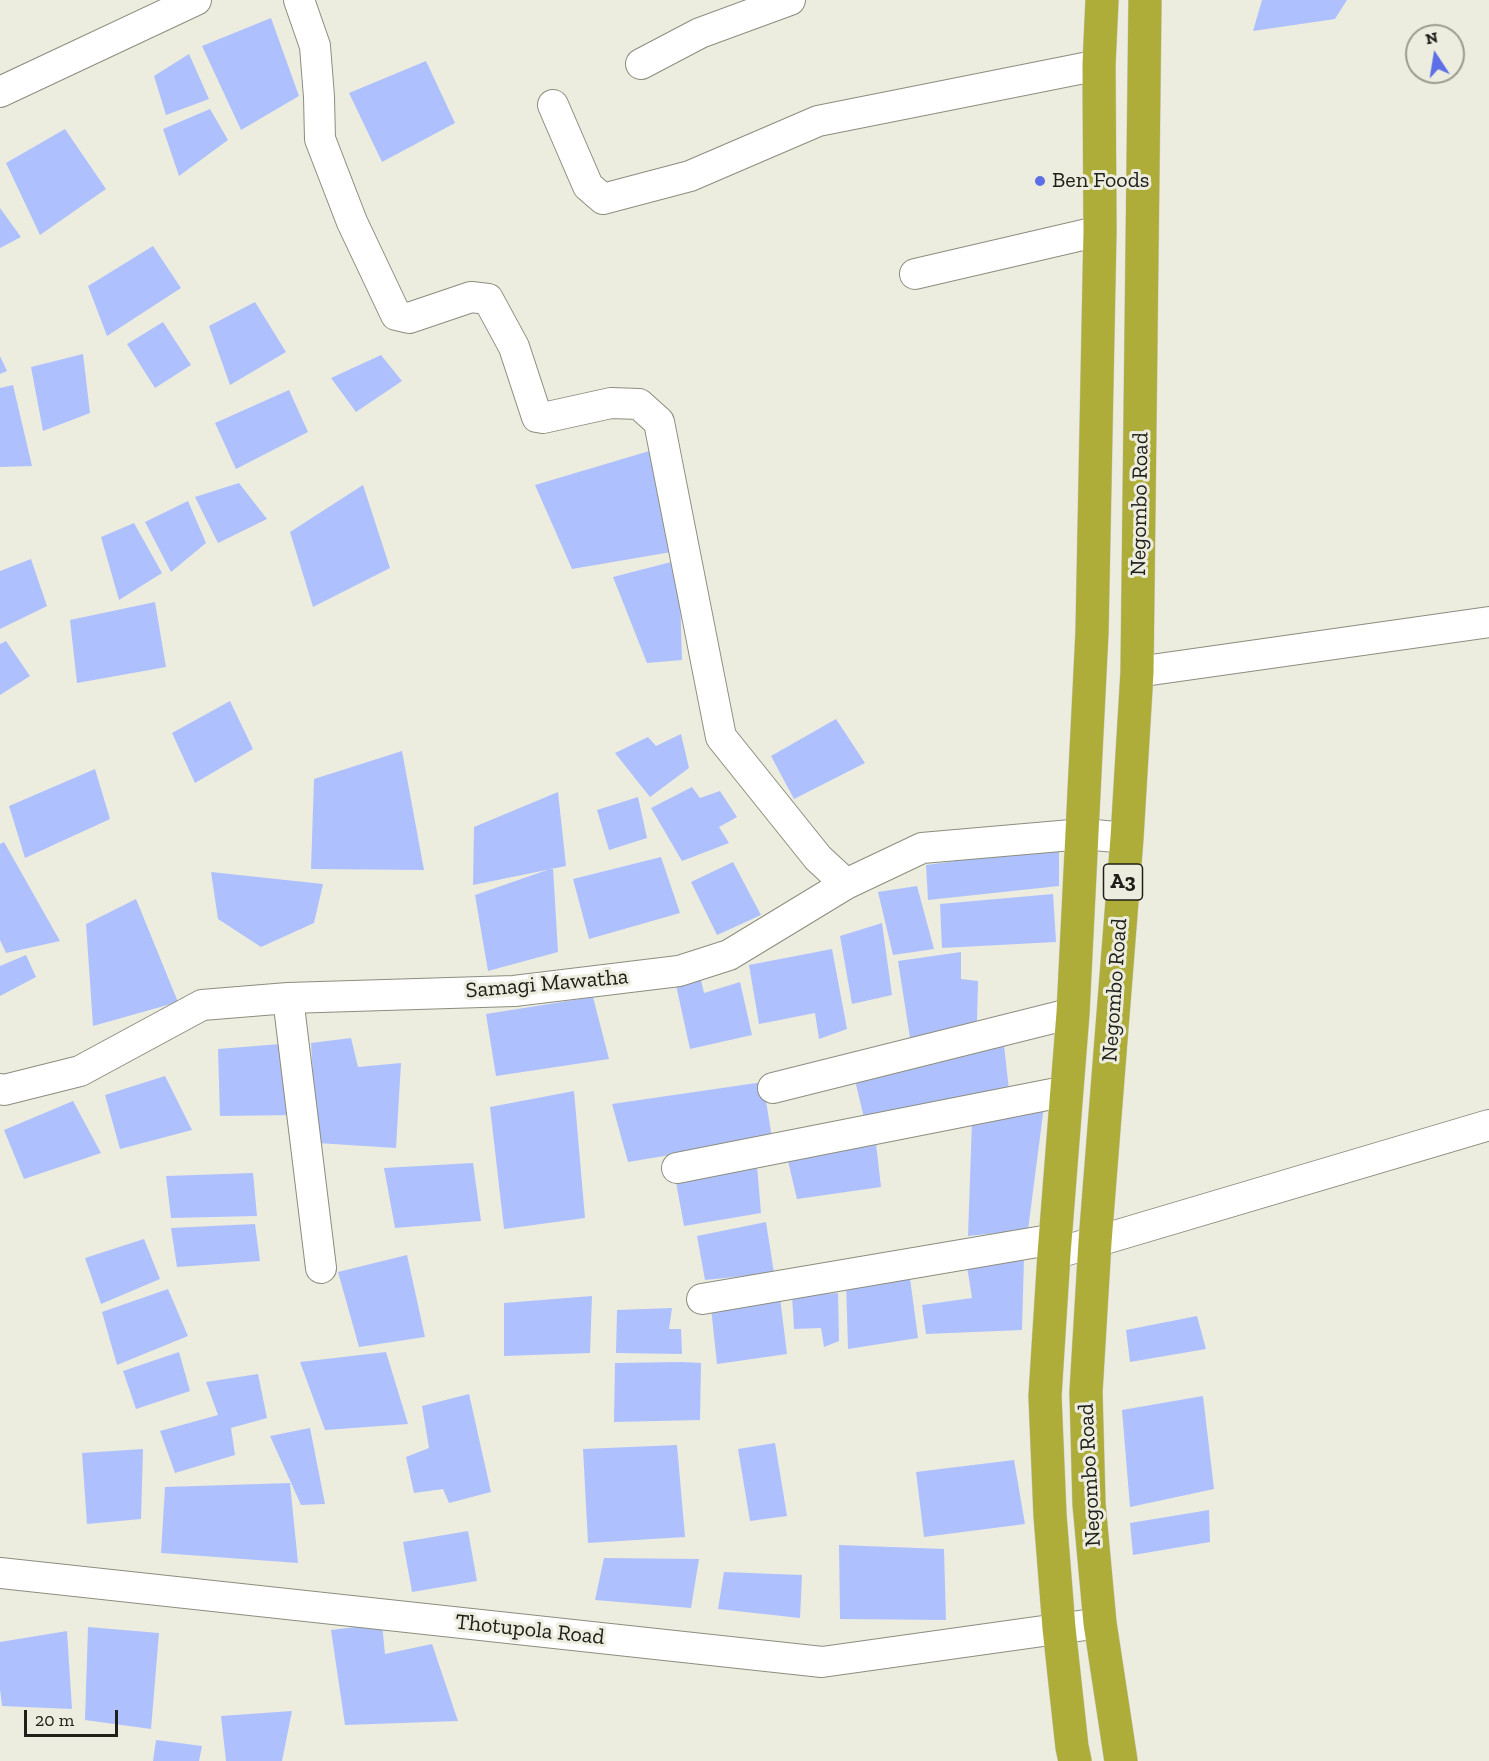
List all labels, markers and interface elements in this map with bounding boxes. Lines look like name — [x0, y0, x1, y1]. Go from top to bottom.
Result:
north arrow — [1405, 24, 1465, 84]
text: N — [1424, 27, 1439, 48]
place label: Ben Foods — [1052, 168, 1149, 194]
marker: Ben Foods — [1033, 174, 1047, 188]
street label: Negombo Road — [1126, 432, 1154, 576]
road number: A3 — [1104, 864, 1142, 900]
street label: Negombo Road — [1097, 917, 1133, 1063]
street label: Samagi Mawatha — [465, 964, 629, 1004]
street label: Negombo Road — [1073, 1403, 1107, 1547]
street label: Thotupola Road — [454, 1609, 606, 1651]
scale bar — [27, 1698, 122, 1736]
text: 20 m — [35, 1709, 74, 1731]

